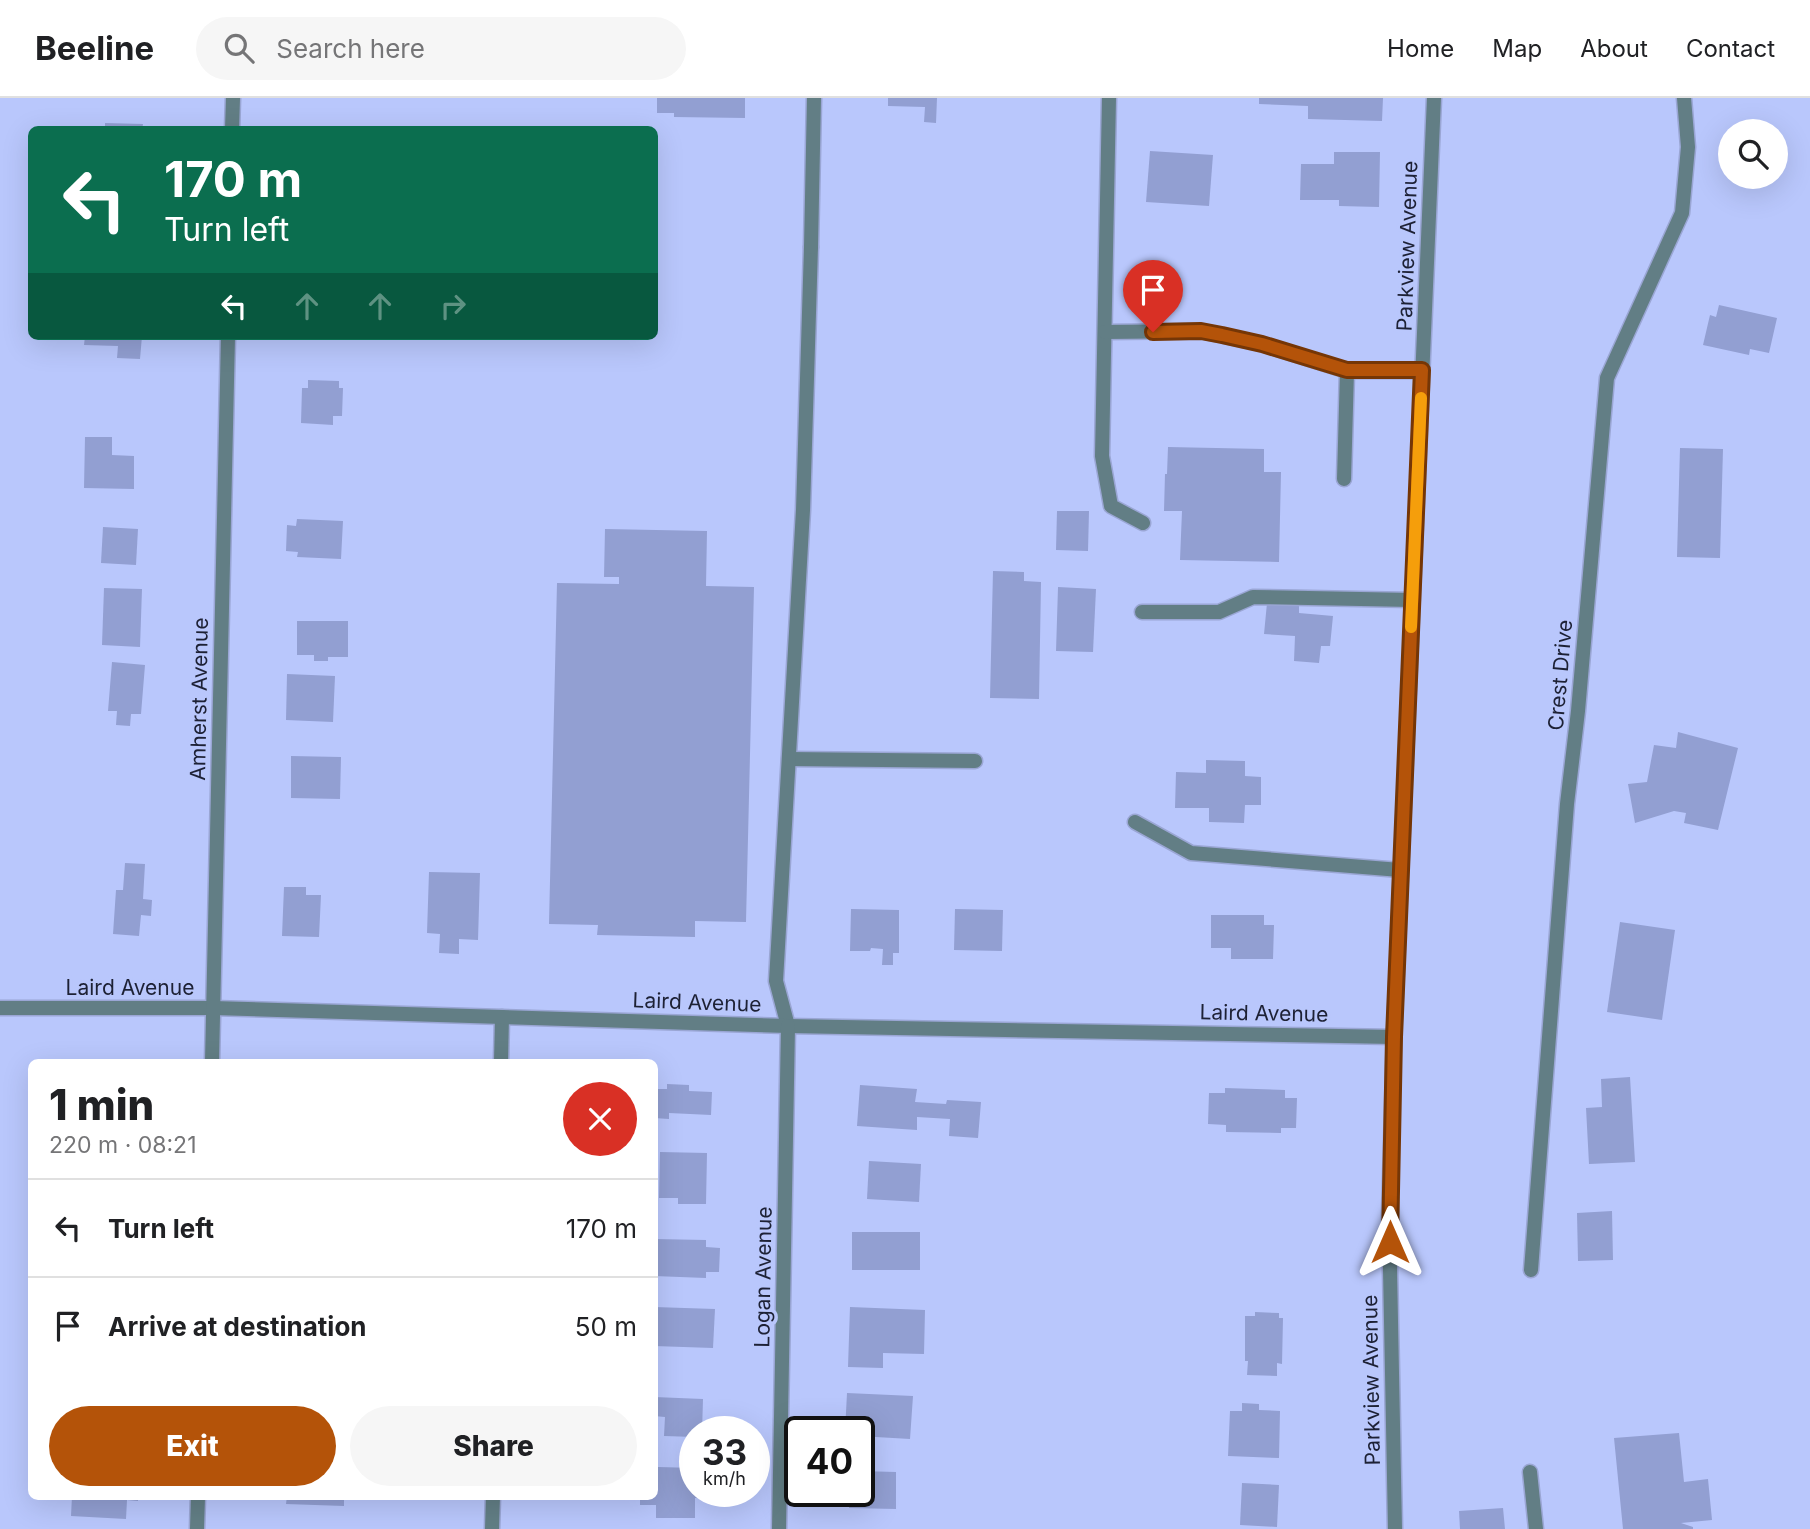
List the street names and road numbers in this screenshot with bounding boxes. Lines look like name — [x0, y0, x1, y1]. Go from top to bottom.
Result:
street label: Parkview Avenue — [1392, 160, 1422, 332]
street label: Amherst Avenue — [185, 617, 213, 781]
street label: Crest Drive — [1543, 619, 1577, 731]
street label: Laird Avenue — [66, 975, 194, 1000]
street label: Laird Avenue — [632, 987, 762, 1017]
street label: Laird Avenue — [1199, 999, 1329, 1027]
street label: Logan Avenue — [749, 1206, 777, 1348]
street label: Parkview Avenue — [1357, 1295, 1385, 1465]

